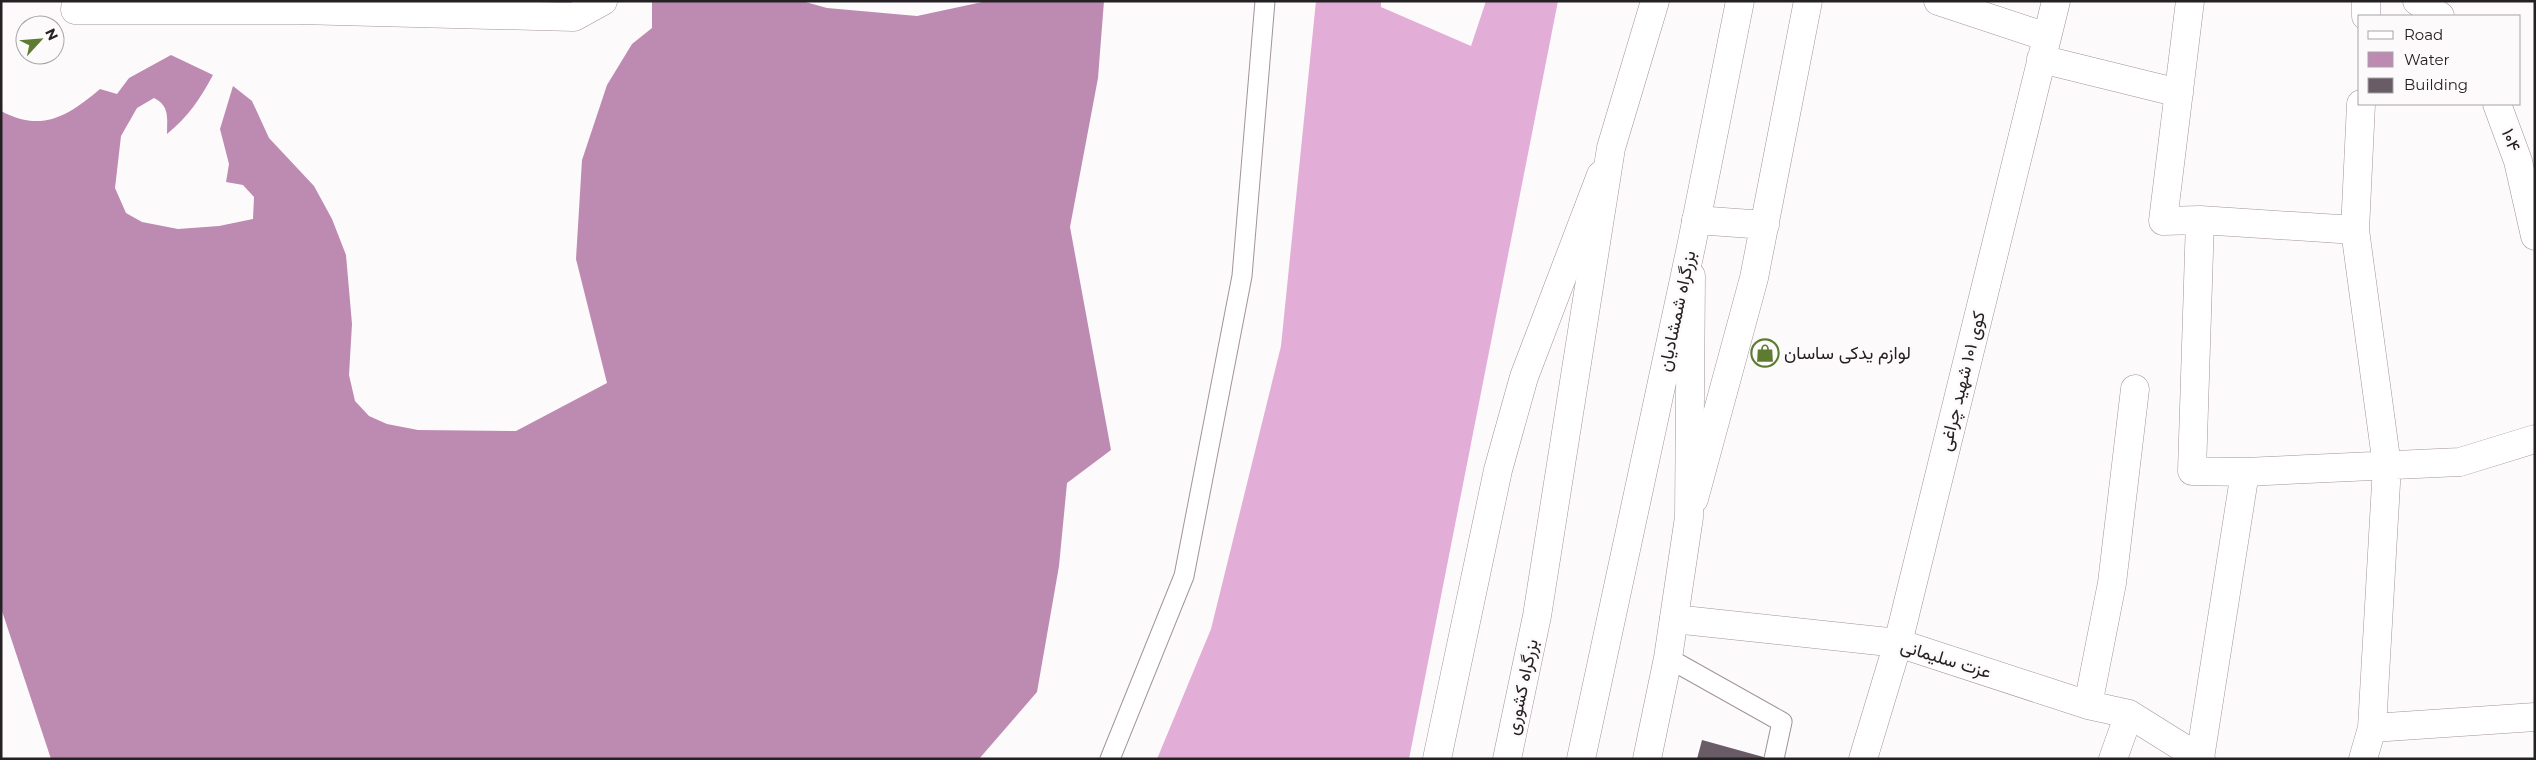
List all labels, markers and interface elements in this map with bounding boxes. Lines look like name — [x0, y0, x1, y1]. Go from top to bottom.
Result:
north arrow — [15, 15, 65, 65]
legend — [2358, 15, 2521, 105]
text: N — [41, 25, 62, 43]
text: Road — [2404, 25, 2443, 44]
text: Water — [2404, 50, 2450, 69]
text: Building — [2404, 75, 2468, 94]
street label: ۱۰۴ — [2497, 125, 2525, 155]
street label: بزرگراه شمشادیان — [1653, 249, 1701, 373]
street label: کوی ۱۰۱ شهید چراغی — [1934, 309, 1991, 453]
shop icon: لوازم یدکی ساسان — [1750, 338, 1780, 368]
place label: لوازم یدکی ساسان — [1784, 342, 1911, 365]
street label: عزت سلیمانی — [1898, 635, 1994, 683]
street label: بزرگراه کشوری — [1501, 637, 1543, 737]

